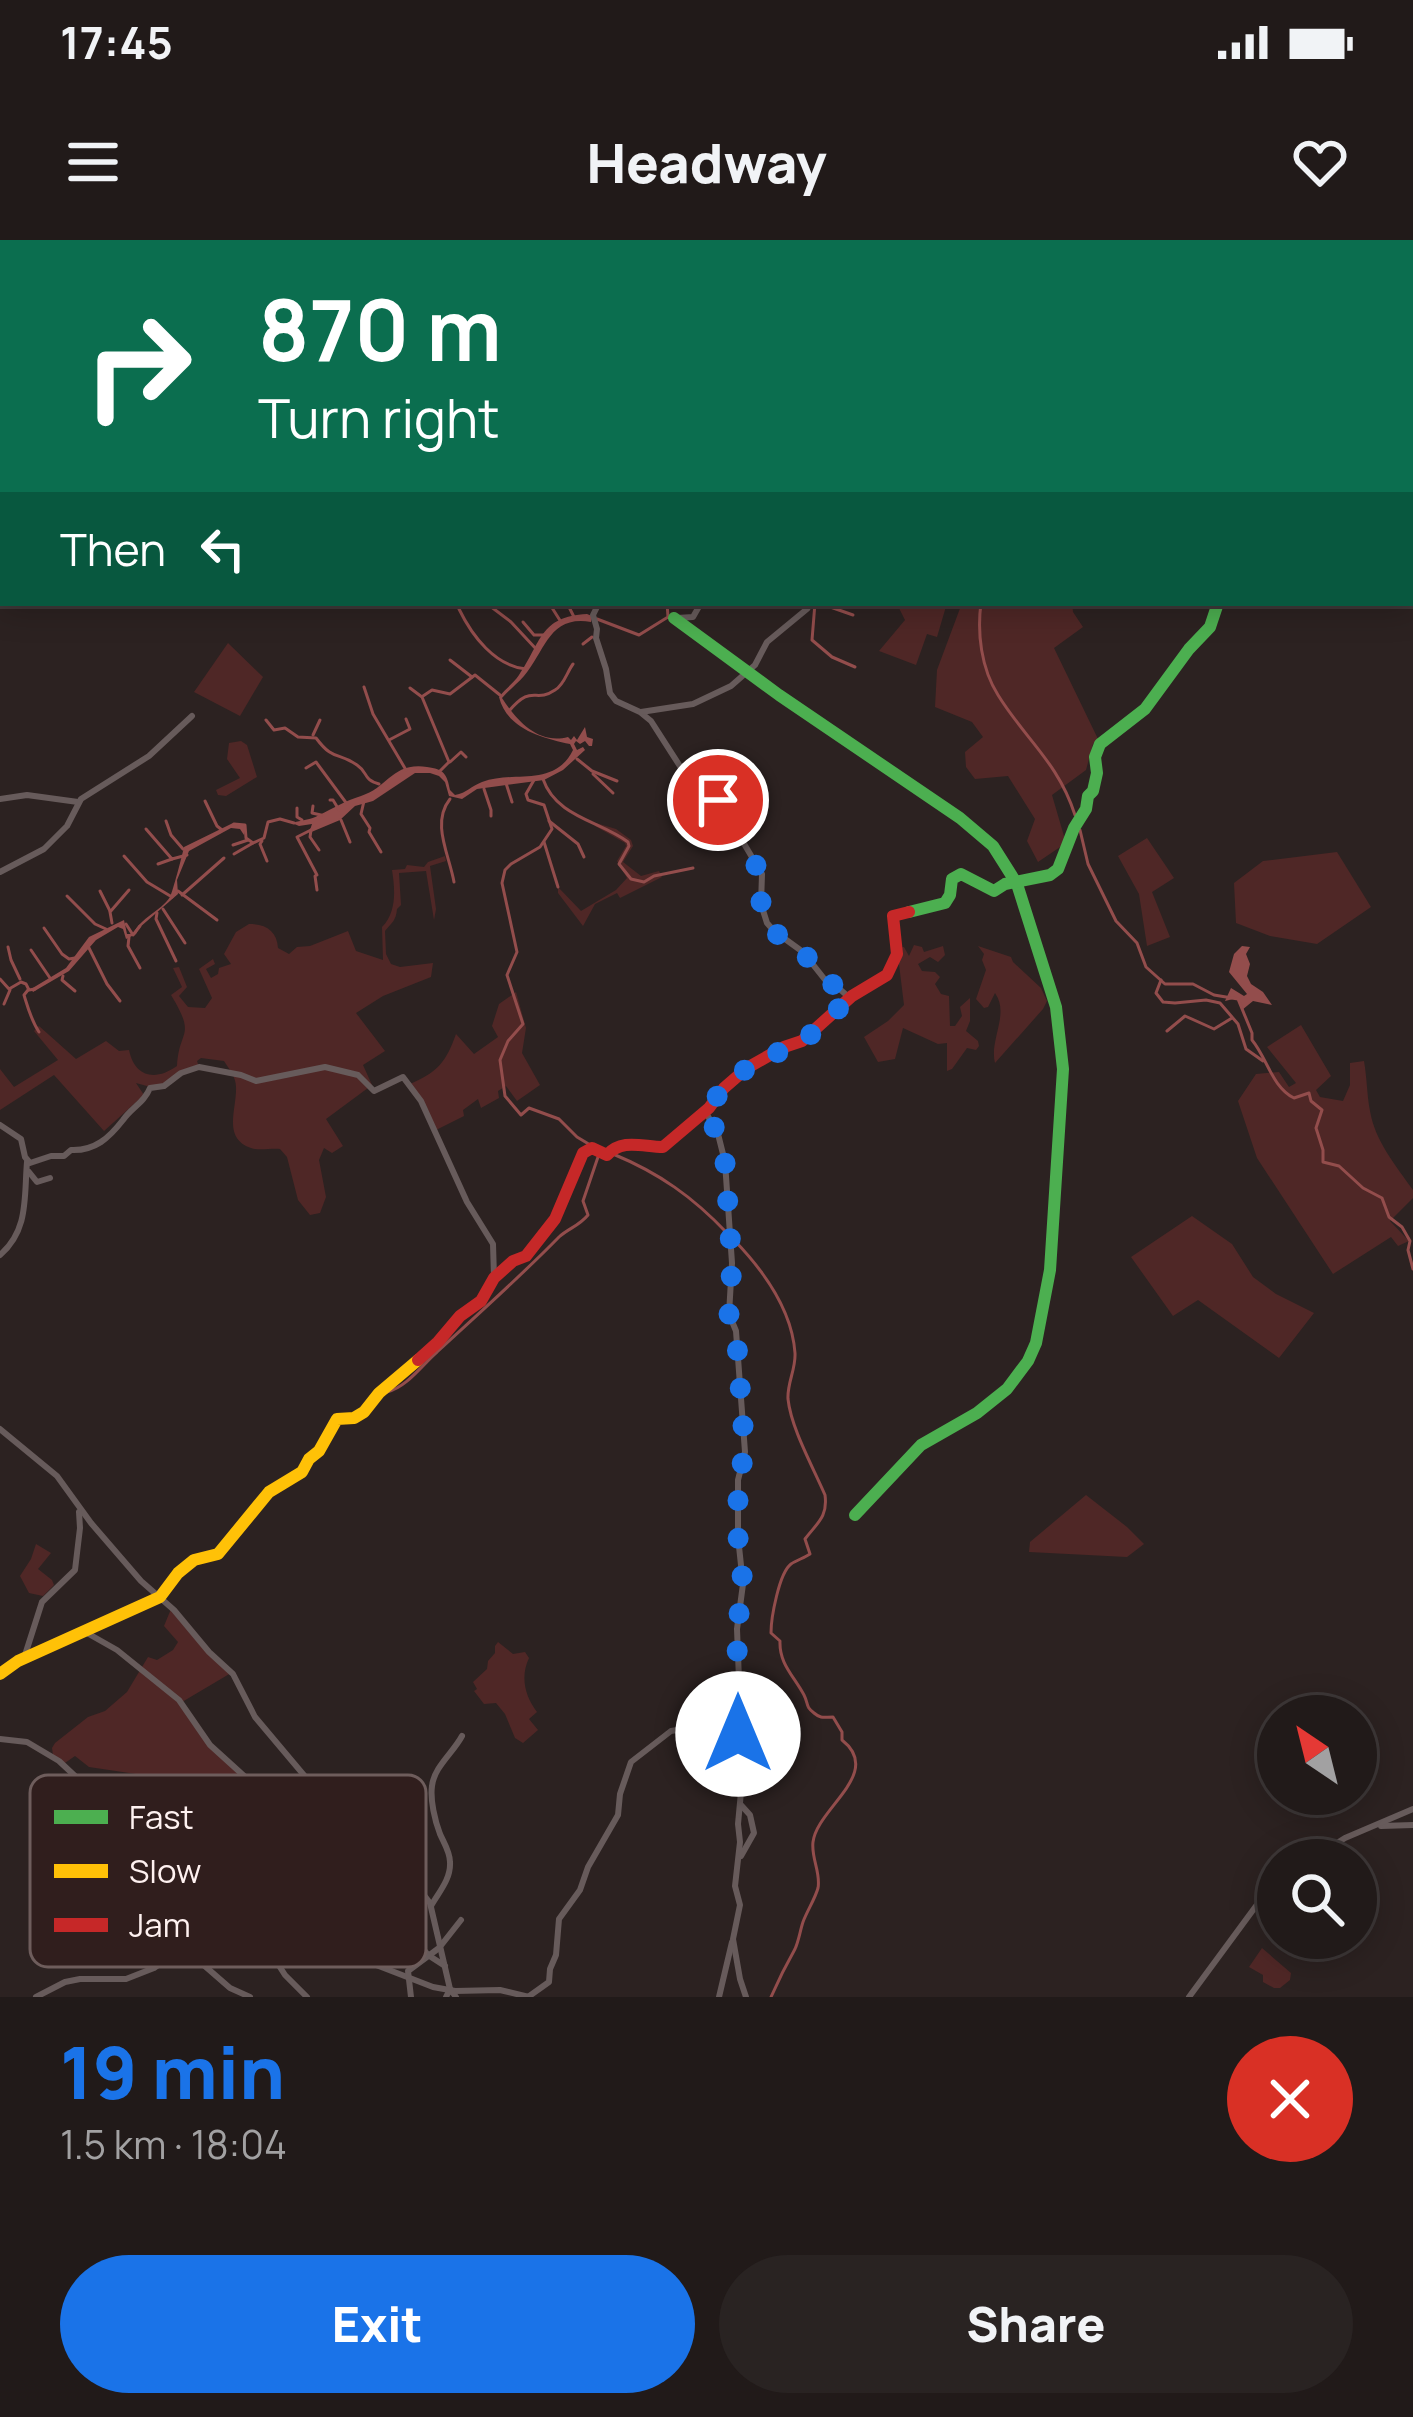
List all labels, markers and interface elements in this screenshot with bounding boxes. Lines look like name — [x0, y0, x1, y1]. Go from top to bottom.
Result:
text: 17:45 — [60, 11, 173, 73]
text: Headway — [586, 125, 827, 199]
icon: menu — [60, 129, 126, 195]
icon: heart — [1287, 129, 1353, 195]
text: 870 m — [258, 271, 502, 386]
icon: right — [60, 288, 216, 444]
text: Turn right — [258, 380, 500, 454]
icon: left — [190, 516, 256, 582]
text: Then — [60, 518, 166, 580]
pin — [667, 749, 769, 851]
icon: arrive — [685, 767, 751, 833]
position arrow — [675, 1671, 801, 1797]
north arrow — [1257, 1695, 1377, 1815]
map controls — [1257, 1695, 1377, 1959]
legend — [30, 1775, 426, 1967]
text: Fast — [129, 1794, 194, 1839]
button: search — [1257, 1839, 1377, 1959]
text: Slow — [129, 1848, 201, 1893]
text: Jam — [129, 1902, 191, 1947]
text: 19 min — [60, 2022, 285, 2121]
button: close — [1227, 2036, 1353, 2162]
text: 1.5 km · 18:04 — [60, 2117, 287, 2171]
button: Exit — [60, 2255, 695, 2393]
button: Share — [719, 2255, 1353, 2393]

